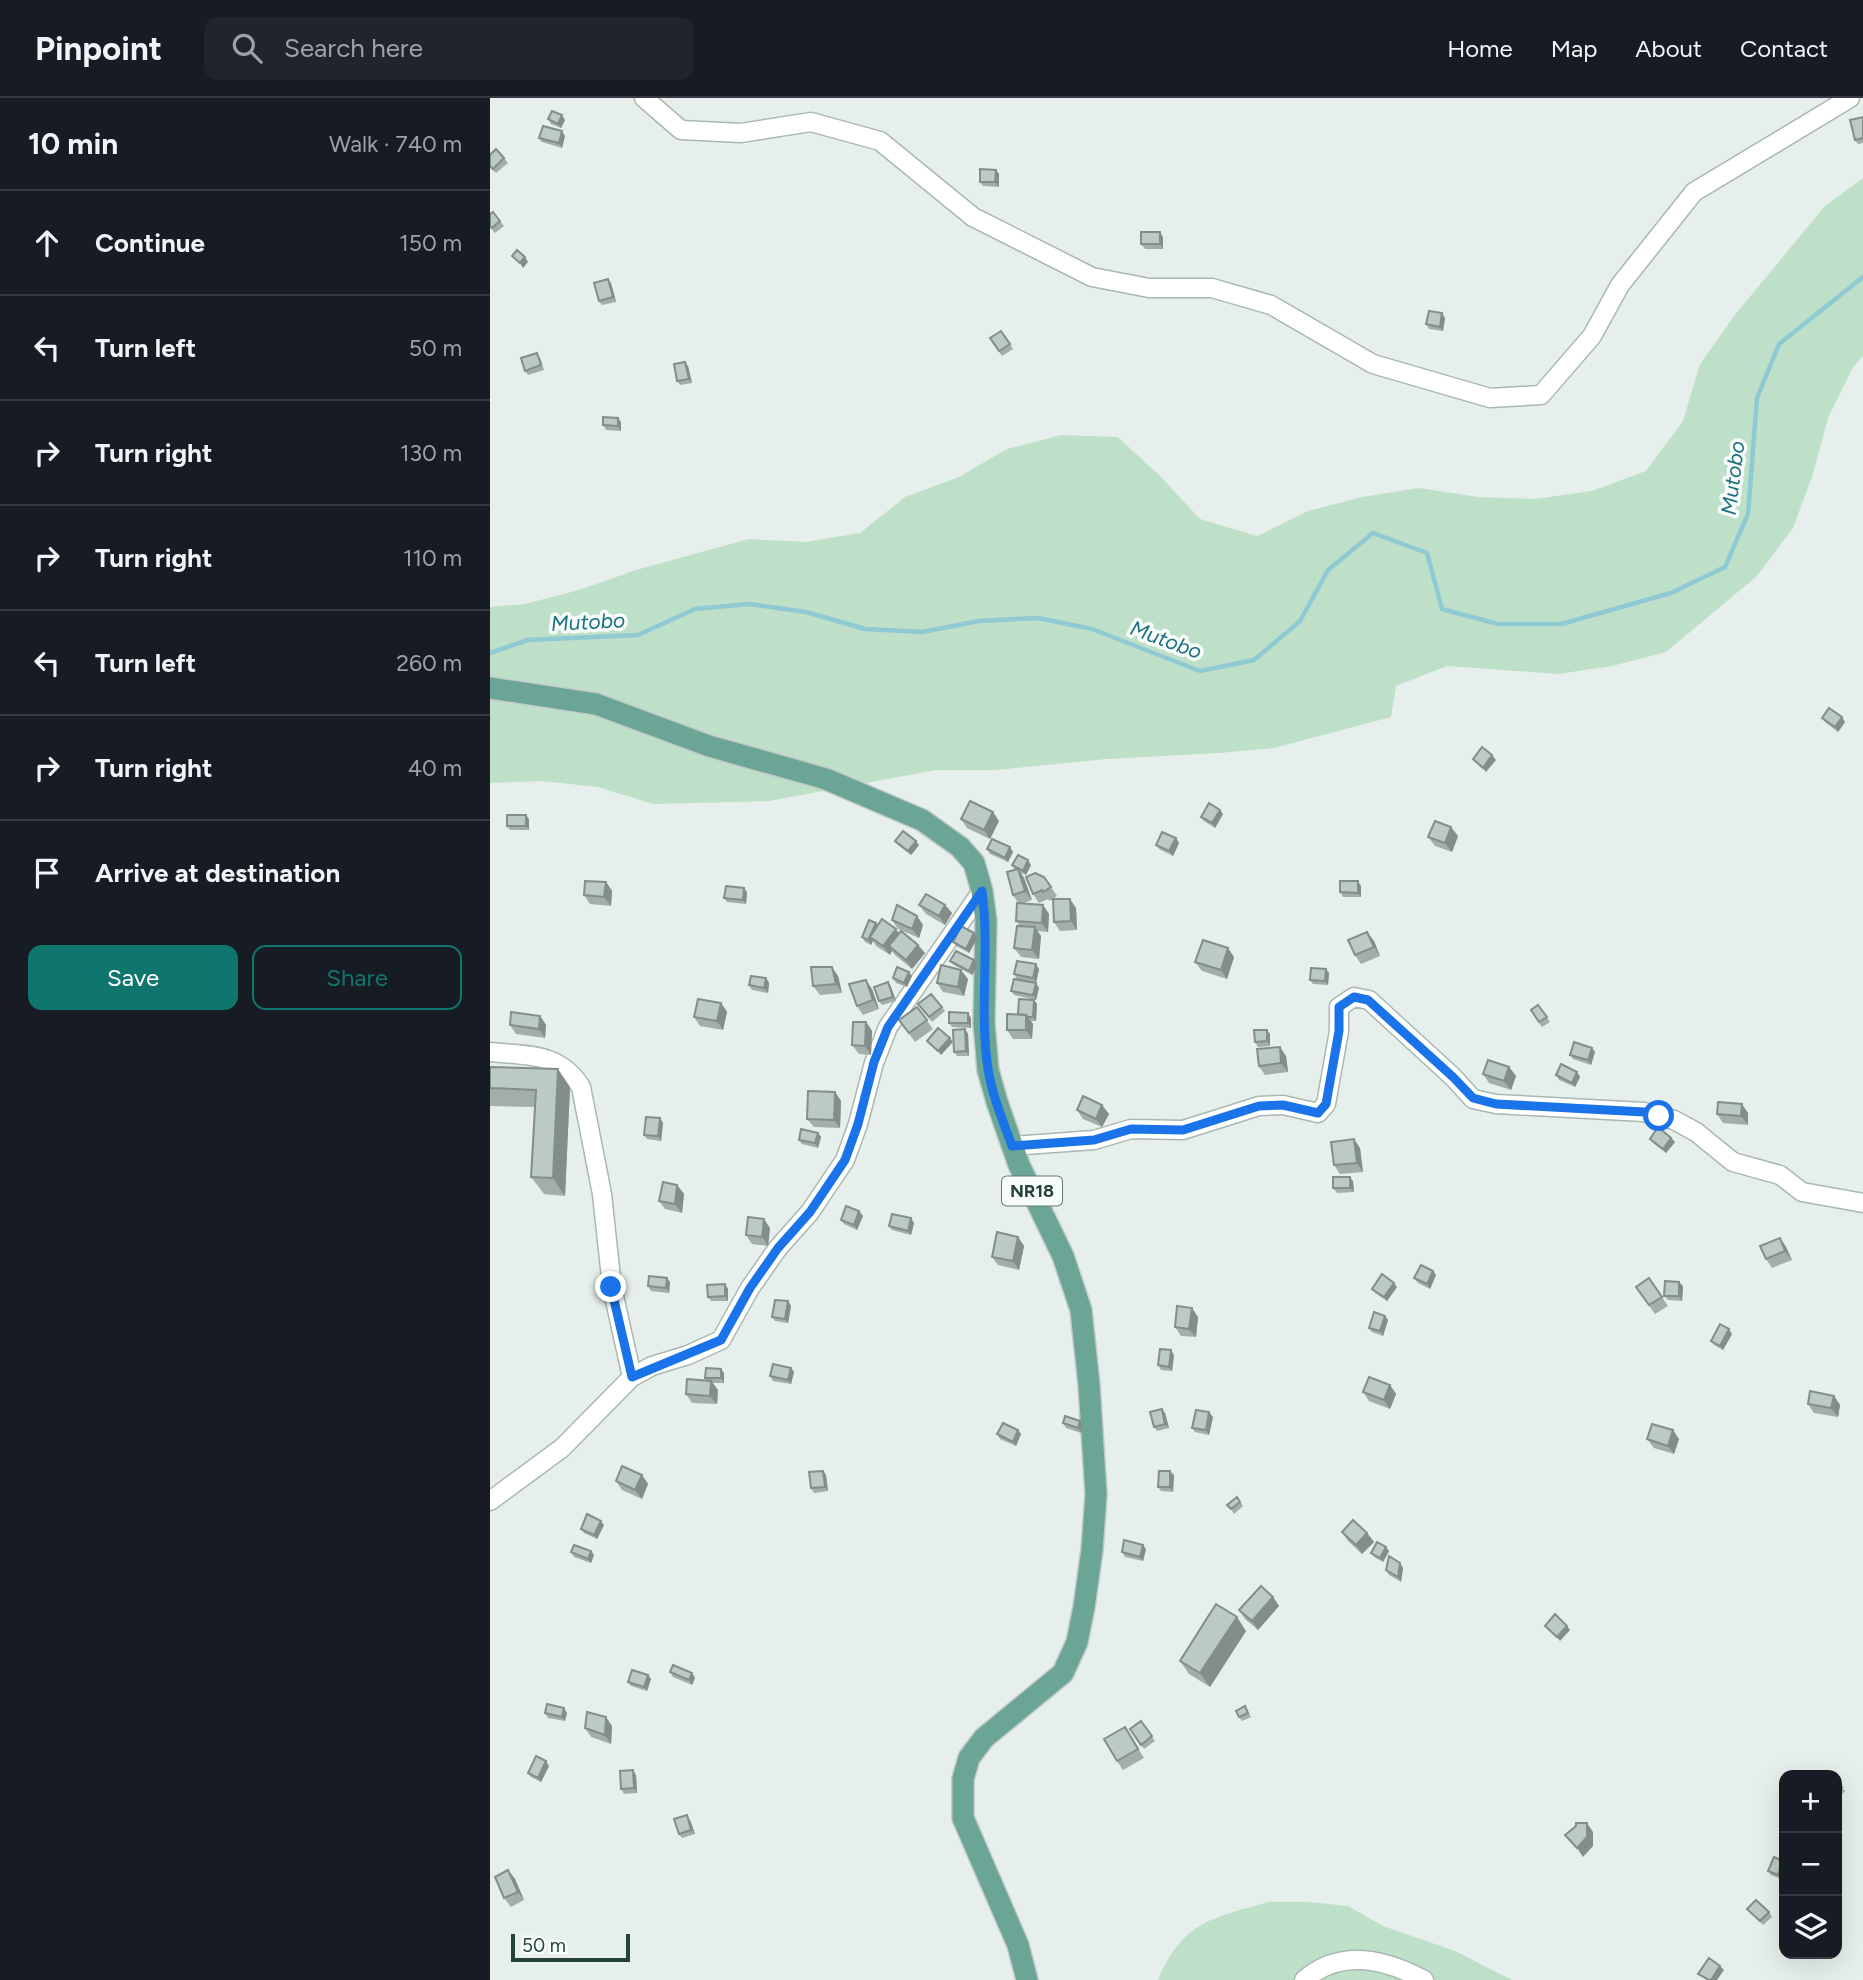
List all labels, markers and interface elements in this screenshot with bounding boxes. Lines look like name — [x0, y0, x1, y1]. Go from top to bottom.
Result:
search box — [204, 17, 694, 80]
text: Pinpoint — [35, 29, 162, 68]
icon: search — [228, 29, 266, 67]
text: Search here — [284, 32, 423, 64]
text: Home — [1447, 34, 1513, 63]
text: Map — [1551, 34, 1597, 63]
text: About — [1635, 34, 1702, 63]
text: Contact — [1740, 34, 1828, 63]
text: 10 min — [28, 125, 118, 162]
text: Walk · 740 m — [329, 130, 462, 158]
icon: ahead — [28, 224, 66, 262]
text: Continue — [95, 227, 205, 259]
text: 150 m — [399, 229, 462, 257]
icon: left — [28, 329, 66, 367]
text: Turn left — [95, 332, 196, 364]
text: 50 m — [409, 334, 462, 362]
icon: right — [28, 434, 66, 472]
text: Turn right — [95, 437, 212, 469]
text: 130 m — [400, 439, 462, 467]
water label: Mutobo — [1716, 440, 1749, 516]
icon: right — [28, 539, 66, 577]
text: Turn right — [95, 542, 212, 574]
text: 110 m — [403, 544, 462, 572]
water label: Mutobo — [550, 607, 626, 636]
water label: Mutobo — [1127, 615, 1205, 664]
icon: left — [28, 644, 66, 682]
text: Turn left — [95, 647, 196, 679]
text: 260 m — [396, 649, 462, 677]
icon: right — [28, 749, 66, 787]
text: Turn right — [95, 752, 212, 784]
text: 40 m — [408, 754, 462, 782]
icon: arrive — [28, 854, 66, 892]
text: Arrive at destination — [95, 857, 340, 889]
button: Save — [28, 945, 238, 1010]
button: Share — [252, 945, 462, 1010]
route start — [1643, 1100, 1674, 1131]
road number: NR18 — [1002, 1176, 1062, 1206]
route end — [595, 1271, 626, 1302]
map controls — [1779, 1770, 1842, 1959]
button: + — [1779, 1770, 1842, 1833]
button: − — [1779, 1833, 1842, 1896]
button: layers — [1779, 1896, 1842, 1959]
scale bar — [511, 1931, 630, 1963]
text: 50 m — [522, 1934, 566, 1957]

